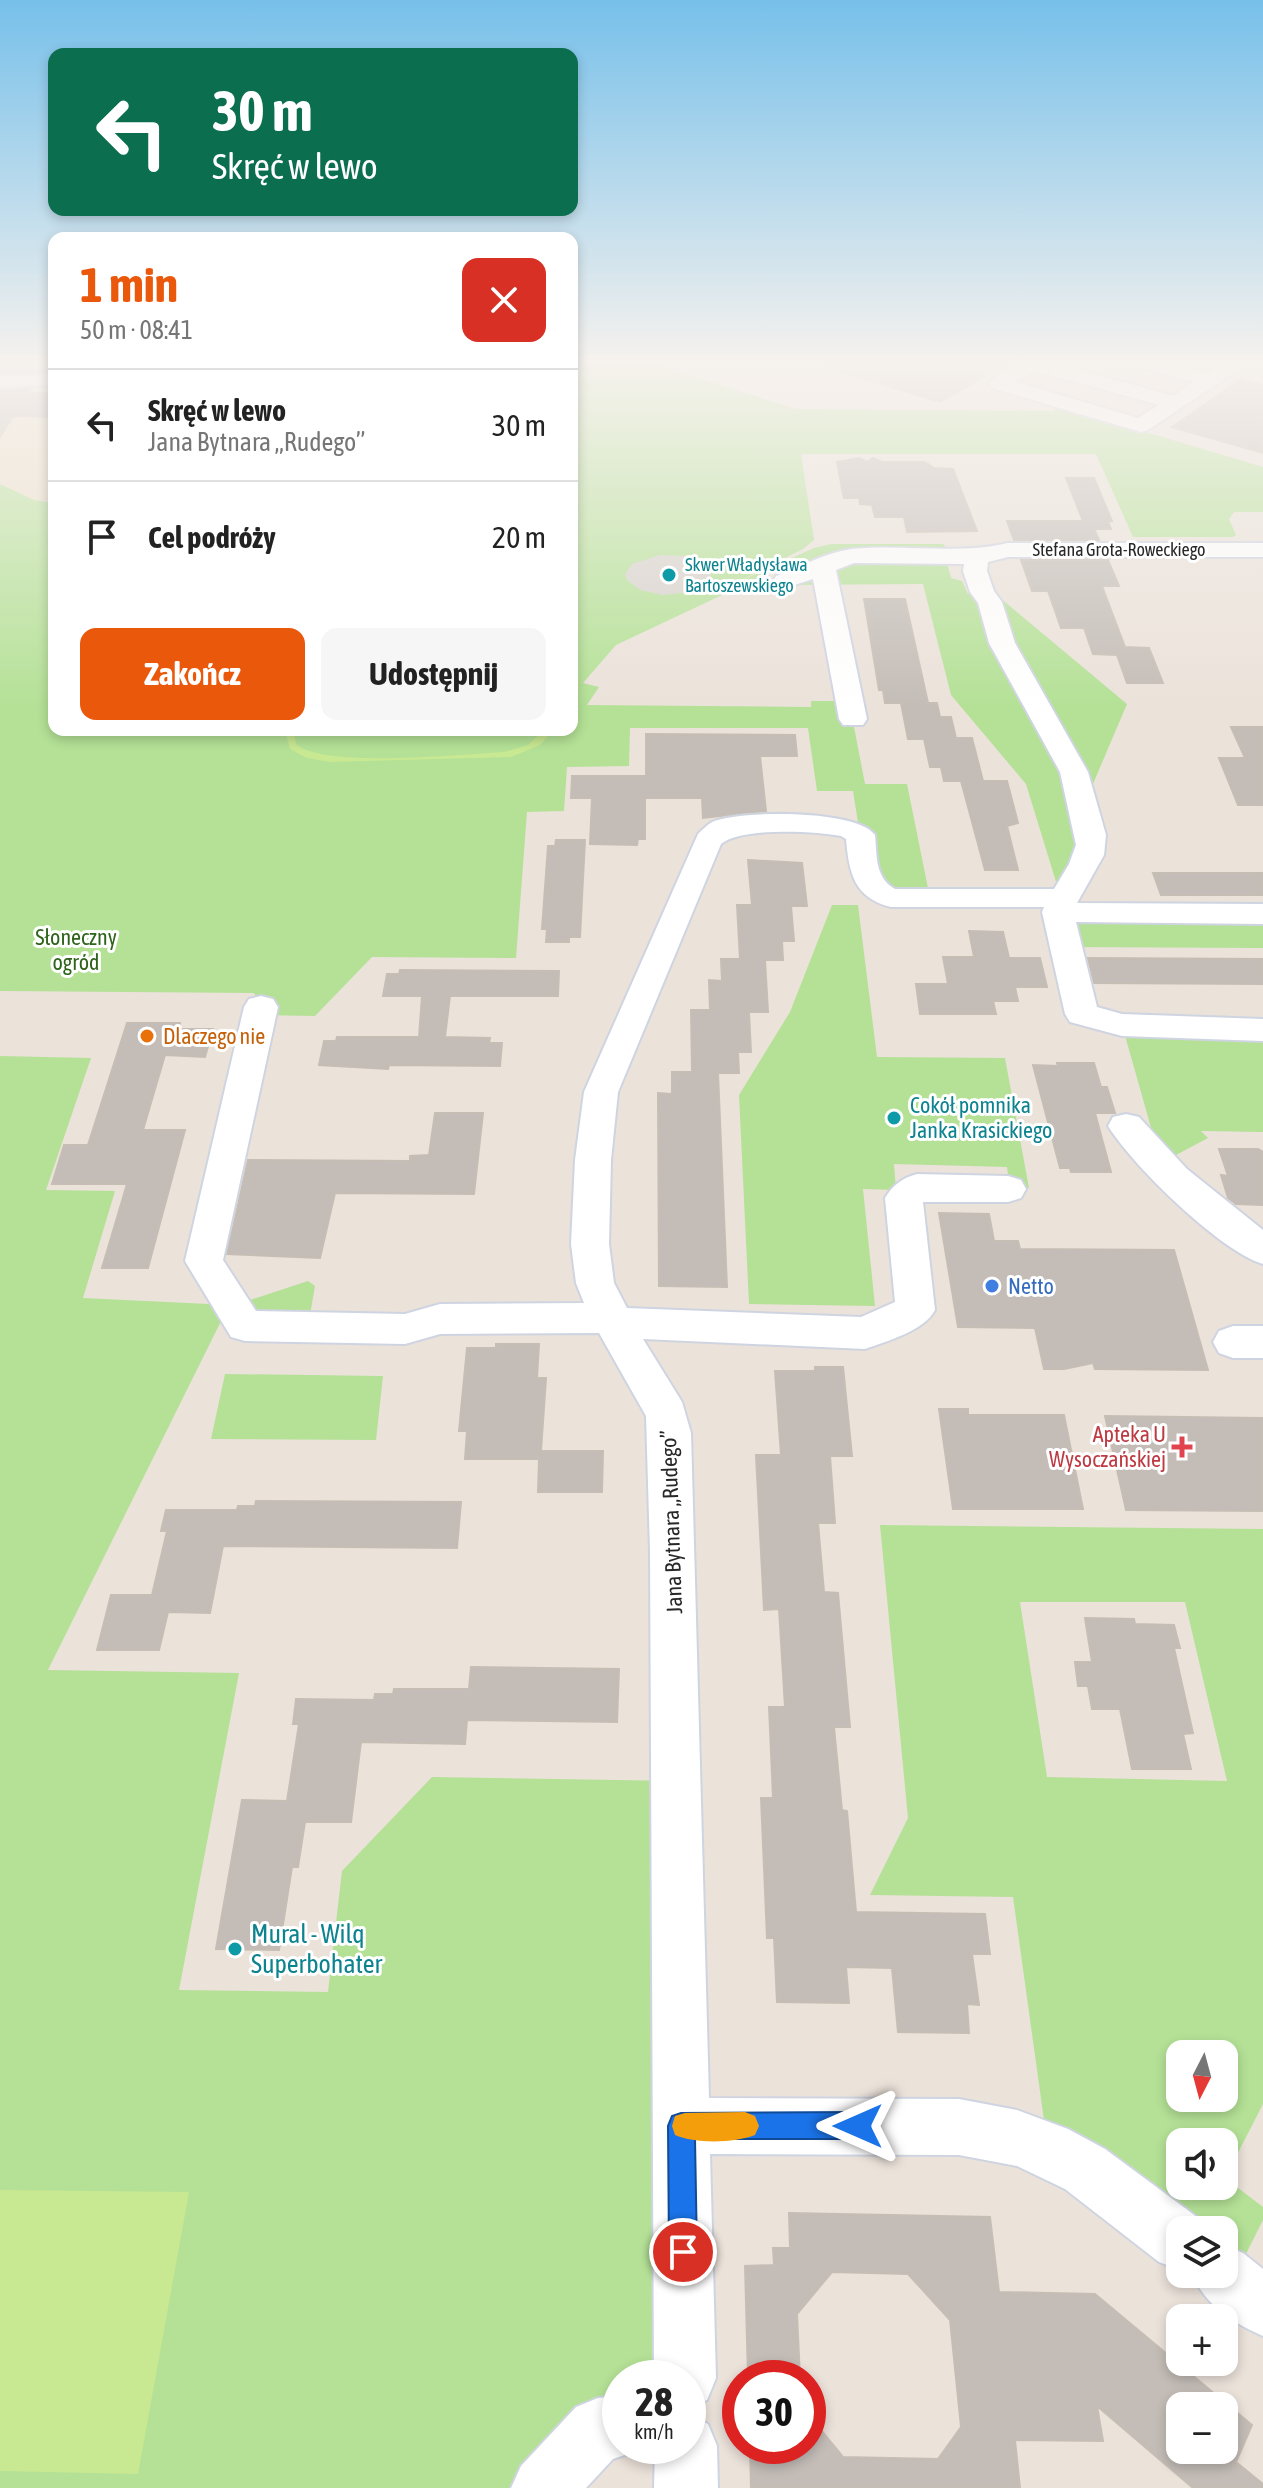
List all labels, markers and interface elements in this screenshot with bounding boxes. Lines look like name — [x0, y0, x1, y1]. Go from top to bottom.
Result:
text: 30 m — [212, 79, 313, 143]
icon: left — [80, 80, 184, 184]
text: Skręć w lewo — [212, 145, 378, 187]
text: 1 min — [80, 257, 178, 312]
button: close — [462, 258, 546, 342]
text: 50 m · 08:41 — [80, 315, 193, 345]
text: Skręć w lewo — [148, 393, 286, 427]
icon: left — [80, 403, 124, 447]
text: 30 m — [492, 408, 546, 442]
text: Jana Bytnara „Rudego” — [148, 427, 365, 457]
icon: arrive — [80, 515, 124, 559]
text: Cel podróży — [148, 520, 276, 554]
text: 20 m — [492, 520, 546, 554]
street label: Stefana Grota-Roweckiego — [1032, 539, 1206, 560]
place label: Skwer Władysława Bartoszewskiego — [685, 554, 808, 596]
marker: Skwer Władysława Bartoszewskiego — [660, 566, 678, 584]
button: Zakończ — [80, 628, 305, 720]
button: Udostępnij — [321, 628, 546, 720]
park label: Słoneczny ogród — [35, 924, 117, 975]
place label: Dlaczego nie — [163, 1023, 265, 1049]
marker: Dlaczego nie — [138, 1027, 156, 1045]
place label: Cokół pomnika Janka Krasickiego — [910, 1092, 1052, 1143]
marker: Cokół pomnika Janka Krasickiego — [885, 1109, 903, 1127]
place label: Netto — [1008, 1273, 1054, 1299]
marker: Netto — [983, 1277, 1001, 1295]
place label: Apteka U Wysoczańskiej — [1049, 1421, 1166, 1472]
street label: Jana Bytnara „Rudego” — [655, 1430, 687, 1614]
marker: Apteka U Wysoczańskiej — [1173, 1438, 1191, 1456]
place label: Mural - Wilq Superbohater — [251, 1919, 383, 1979]
marker: Mural - Wilq Superbohater — [226, 1940, 244, 1958]
north arrow — [1166, 2040, 1238, 2112]
map controls — [1166, 2040, 1238, 2464]
position arrow — [816, 2084, 900, 2168]
button: sound — [1166, 2128, 1238, 2200]
button: layers — [1166, 2216, 1238, 2288]
pin — [649, 2218, 717, 2286]
icon: arrive — [661, 2230, 705, 2274]
button: + — [1166, 2304, 1238, 2376]
speed limit sign: 30 — [722, 2360, 826, 2464]
text: 28 — [635, 2379, 673, 2424]
button: − — [1166, 2392, 1238, 2464]
text: km/h — [634, 2420, 674, 2443]

